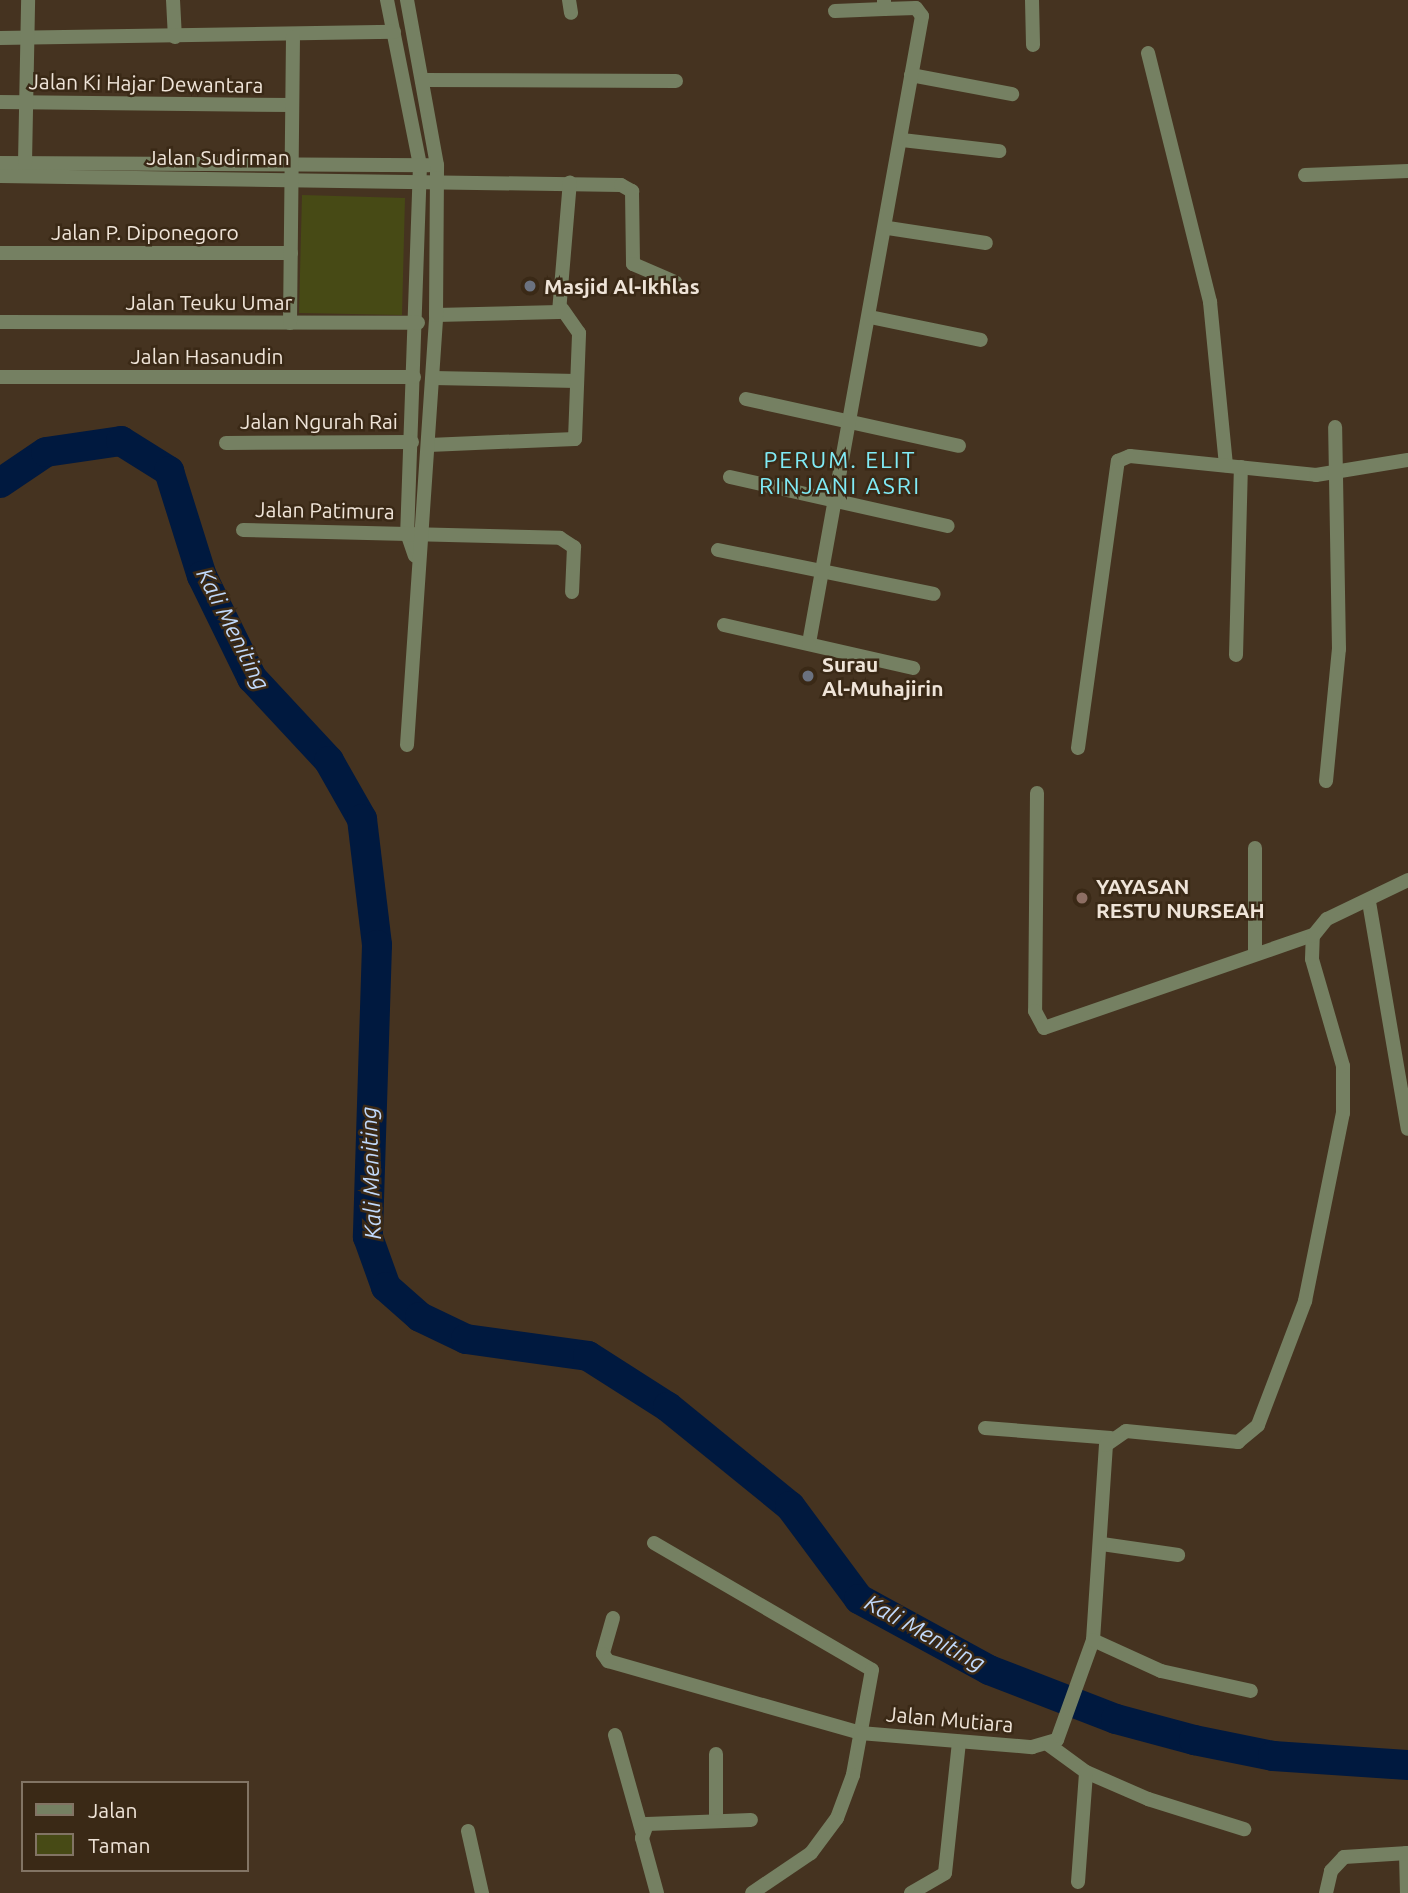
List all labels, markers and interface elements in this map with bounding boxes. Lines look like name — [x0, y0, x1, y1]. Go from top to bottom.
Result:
street label: Jalan Ki Hajar Dewantara — [28, 68, 264, 98]
street label: Jalan Sudirman — [146, 144, 290, 170]
street label: Jalan P. Diponegoro — [51, 219, 239, 245]
place label: Masjid Al-Ikhlas — [544, 273, 700, 299]
marker: Masjid Al-Ikhlas — [522, 278, 538, 294]
street label: Jalan Teuku Umar — [125, 289, 293, 315]
street label: Jalan Hasanudin — [131, 343, 283, 369]
street label: Jalan Ngurah Rai — [240, 408, 398, 434]
district label: PERUM. ELIT RINJANI ASRI — [760, 446, 920, 500]
street label: Jalan Patimura — [255, 496, 395, 524]
water label: Kali Meniting — [191, 563, 275, 695]
place label: Surau Al-Muhajirin — [822, 651, 943, 701]
marker: Surau Al-Muhajirin — [800, 668, 816, 684]
place label: YAYASAN RESTU NURSEAH — [1096, 873, 1265, 923]
marker: YAYASAN RESTU NURSEAH — [1074, 890, 1090, 906]
water label: Kali Meniting — [355, 1106, 387, 1240]
water label: Kali Meniting — [860, 1589, 990, 1677]
street label: Jalan Mutiara — [885, 1701, 1015, 1737]
legend — [21, 1781, 248, 1872]
text: Jalan — [88, 1798, 137, 1822]
text: Taman — [88, 1833, 151, 1857]

